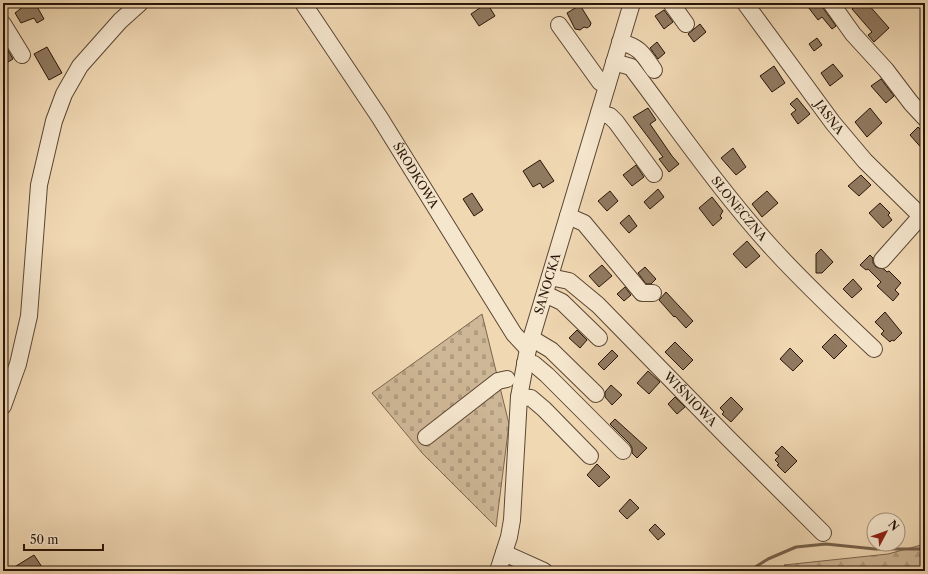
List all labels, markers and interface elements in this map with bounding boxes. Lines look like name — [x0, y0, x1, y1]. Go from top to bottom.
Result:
street label: JASNA — [811, 95, 848, 138]
street label: ŚRODKOWA — [390, 139, 443, 212]
street label: SŁONECZNA — [708, 173, 771, 245]
street label: SANOCKA — [531, 250, 564, 316]
street label: WIŚNIOWA — [660, 368, 721, 430]
north arrow — [866, 512, 906, 552]
text: N — [885, 517, 902, 534]
scale bar — [24, 526, 103, 552]
text: 50 m — [30, 532, 59, 547]

